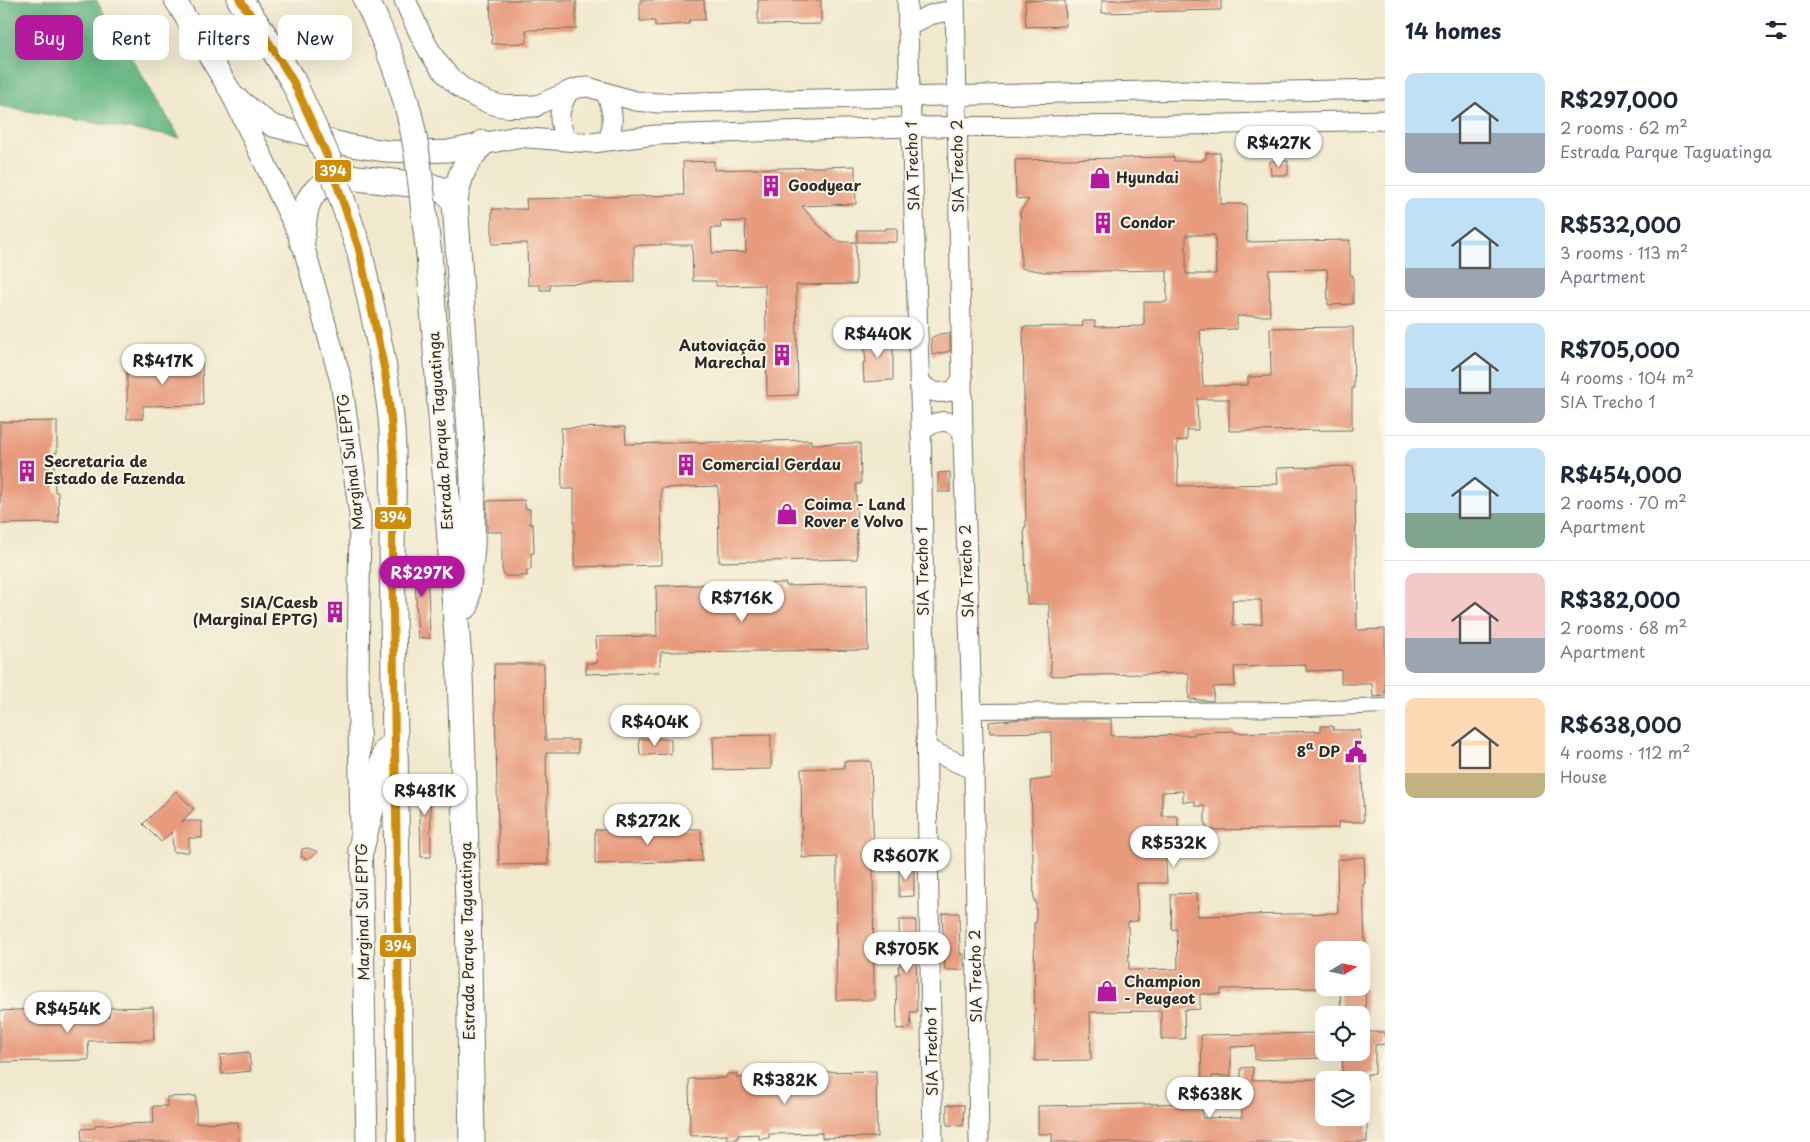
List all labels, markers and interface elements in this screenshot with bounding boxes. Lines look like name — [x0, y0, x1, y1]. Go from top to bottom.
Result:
text: 14 homes — [1405, 14, 1501, 46]
chip: Buy — [15, 15, 83, 60]
chip: Rent — [93, 15, 169, 60]
chip: Filters — [179, 15, 268, 60]
chip: New — [278, 15, 352, 60]
icon: filters — [1762, 16, 1790, 44]
text: R$297,000 — [1560, 83, 1678, 115]
icon: home — [1445, 93, 1505, 153]
text: 2 rooms · 62 m² — [1560, 115, 1688, 139]
street label: SIA Trecho 2 — [944, 119, 969, 213]
street label: SIA Trecho 1 — [898, 121, 925, 211]
pin: R$427K — [1238, 126, 1320, 168]
text: R$427K — [1247, 130, 1311, 154]
text: Estrada Parque Taguatinga — [1560, 139, 1772, 163]
line badge: 394 — [314, 159, 352, 183]
text: 394 — [320, 160, 347, 181]
shop icon: Hyundai — [1087, 165, 1113, 191]
place label: Hyundai — [1116, 165, 1179, 188]
building icon: Goodyear — [758, 173, 784, 199]
place label: Goodyear — [788, 173, 862, 196]
text: R$532,000 — [1560, 208, 1681, 240]
building icon: Condor — [1090, 210, 1116, 236]
place label: Condor — [1120, 210, 1175, 233]
icon: home — [1445, 218, 1505, 278]
text: 3 rooms · 113 m² — [1560, 240, 1688, 264]
text: Apartment — [1560, 264, 1645, 288]
pin: R$440K — [837, 316, 919, 359]
text: R$440K — [844, 321, 912, 345]
street label: Estrada Parque Taguatinga — [421, 331, 458, 531]
place label: Autoviação Marechal — [679, 333, 766, 373]
text: R$705,000 — [1560, 333, 1680, 365]
building icon: Autoviação Marechal — [769, 342, 795, 368]
icon: home — [1445, 343, 1505, 403]
pin: R$417K — [122, 344, 204, 386]
text: R$417K — [133, 348, 193, 372]
text: 4 rooms · 104 m² — [1560, 365, 1694, 389]
text: SIA Trecho 1 — [1560, 389, 1655, 413]
street label: Marginal Sul EPTG — [330, 393, 369, 532]
place label: Secretaria de Estado de Fazenda — [44, 449, 186, 489]
building icon: Comercial Gerdau — [673, 452, 699, 478]
place label: Comercial Gerdau — [702, 452, 841, 475]
building icon: Secretaria de Estado de Fazenda — [14, 458, 40, 484]
text: R$454,000 — [1560, 458, 1682, 490]
icon: home — [1445, 468, 1505, 528]
text: 2 rooms · 70 m² — [1560, 490, 1687, 514]
place label: Coima - Land Rover e Volvo — [804, 492, 906, 532]
shop icon: Coima - Land Rover e Volvo — [774, 501, 800, 527]
line badge: 394 — [374, 506, 412, 530]
text: 394 — [380, 506, 407, 527]
text: Apartment — [1560, 514, 1645, 538]
street label: SIA Trecho 2 — [952, 524, 979, 618]
street label: SIA Trecho 1 — [909, 526, 934, 616]
pin: R$297K — [381, 556, 463, 598]
text: R$297K — [391, 560, 453, 584]
pin: R$716K — [701, 580, 783, 623]
text: R$382,000 — [1560, 583, 1680, 615]
text: R$716K — [711, 585, 773, 609]
place label: SIA/Caesb (Marginal EPTG) — [193, 590, 318, 630]
icon: home — [1445, 593, 1505, 653]
building icon: SIA/Caesb (Marginal EPTG) — [322, 599, 348, 625]
text: 2 rooms · 68 m² — [1560, 615, 1687, 639]
text: Apartment — [1560, 639, 1645, 663]
pin: R$404K — [614, 704, 696, 747]
text: R$638,000 — [1560, 708, 1682, 740]
text: R$404K — [621, 709, 689, 733]
icon: home — [1445, 718, 1505, 778]
place label: 8ª DP — [1297, 739, 1340, 762]
public building icon: 8ª DP — [1343, 739, 1369, 765]
text: 4 rooms · 112 m² — [1560, 740, 1690, 764]
text: House — [1560, 764, 1607, 788]
pin: R$481K — [384, 774, 466, 816]
text: R$481K — [394, 778, 456, 802]
pin: R$272K — [607, 804, 689, 846]
text: R$272K — [615, 808, 681, 832]
pin: R$532K — [1133, 826, 1215, 868]
text: R$532K — [1141, 830, 1207, 854]
pin: R$607K — [865, 838, 947, 881]
street label: Estrada Parque Taguatinga — [453, 841, 480, 1041]
street label: Marginal Sul EPTG — [349, 843, 374, 981]
text: R$607K — [873, 843, 939, 867]
street label: SIA Trecho 2 — [962, 929, 987, 1023]
pin: R$705K — [866, 932, 948, 974]
line badge: 394 — [379, 934, 417, 958]
text: 394 — [385, 935, 412, 956]
text: R$705K — [875, 936, 939, 960]
north arrow — [1315, 941, 1370, 996]
map controls — [1315, 941, 1370, 1126]
place label: Champion - Peugeot — [1124, 969, 1201, 1009]
shop icon: Champion - Peugeot — [1094, 978, 1120, 1004]
pin: R$454K — [27, 992, 109, 1034]
text: R$454K — [35, 996, 101, 1020]
street label: SIA Trecho 1 — [918, 1006, 943, 1096]
button: locate — [1315, 1006, 1370, 1061]
pin: R$382K — [744, 1062, 826, 1105]
text: R$382K — [753, 1067, 817, 1091]
button: layers — [1315, 1071, 1370, 1126]
pin: R$638K — [1169, 1076, 1251, 1119]
text: R$638K — [1178, 1081, 1242, 1105]

